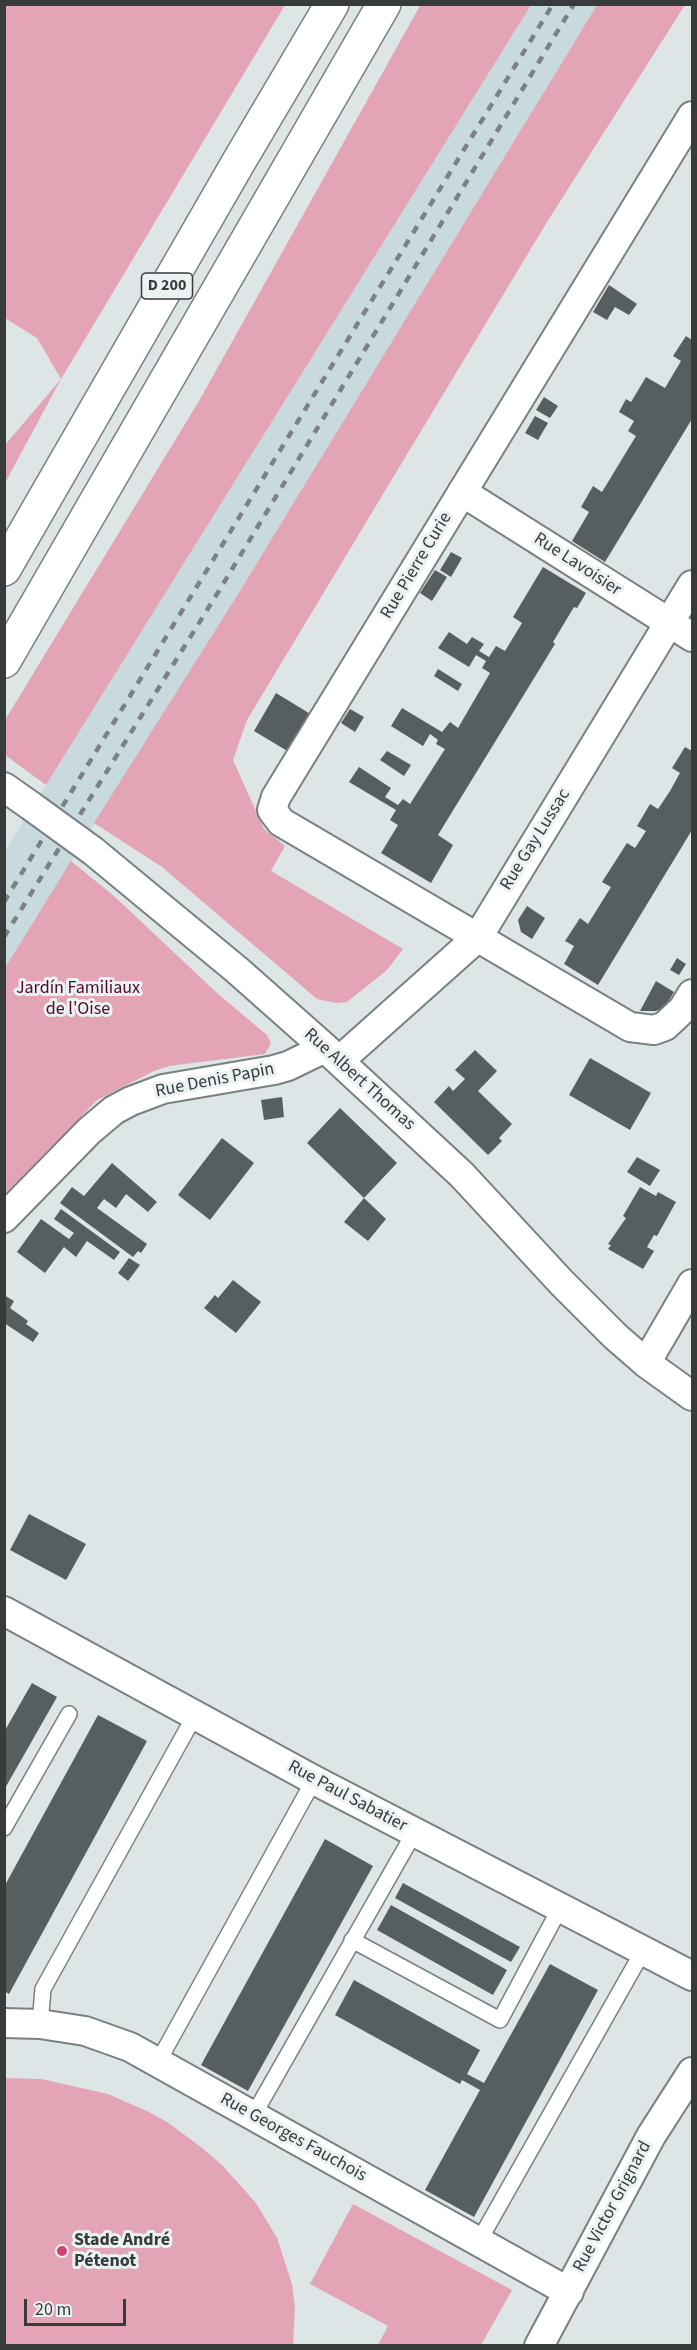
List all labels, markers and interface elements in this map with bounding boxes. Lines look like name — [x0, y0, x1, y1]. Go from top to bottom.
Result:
road number: D 200 — [142, 273, 192, 299]
street label: Rue Pierre Curie — [377, 509, 457, 623]
street label: Rue Lavoisier — [529, 529, 625, 601]
street label: Rue Gay Lussac — [496, 785, 576, 895]
park label: Jardín Familiaux de l'Oise — [16, 978, 140, 1020]
street label: Rue Albert Thomas — [299, 1024, 419, 1136]
street label: Rue Denis Papin — [154, 1059, 276, 1103]
street label: Rue Paul Sabatier — [284, 1756, 410, 1838]
street label: Rue Georges Fauchois — [216, 2089, 370, 2187]
street label: Rue Victor Grignard — [569, 2138, 657, 2276]
place label: Stade André Pétenot — [74, 2230, 170, 2272]
marker: Stade André Pétenot — [55, 2244, 69, 2258]
scale bar — [27, 2287, 129, 2325]
text: 20 m — [35, 2297, 71, 2322]

